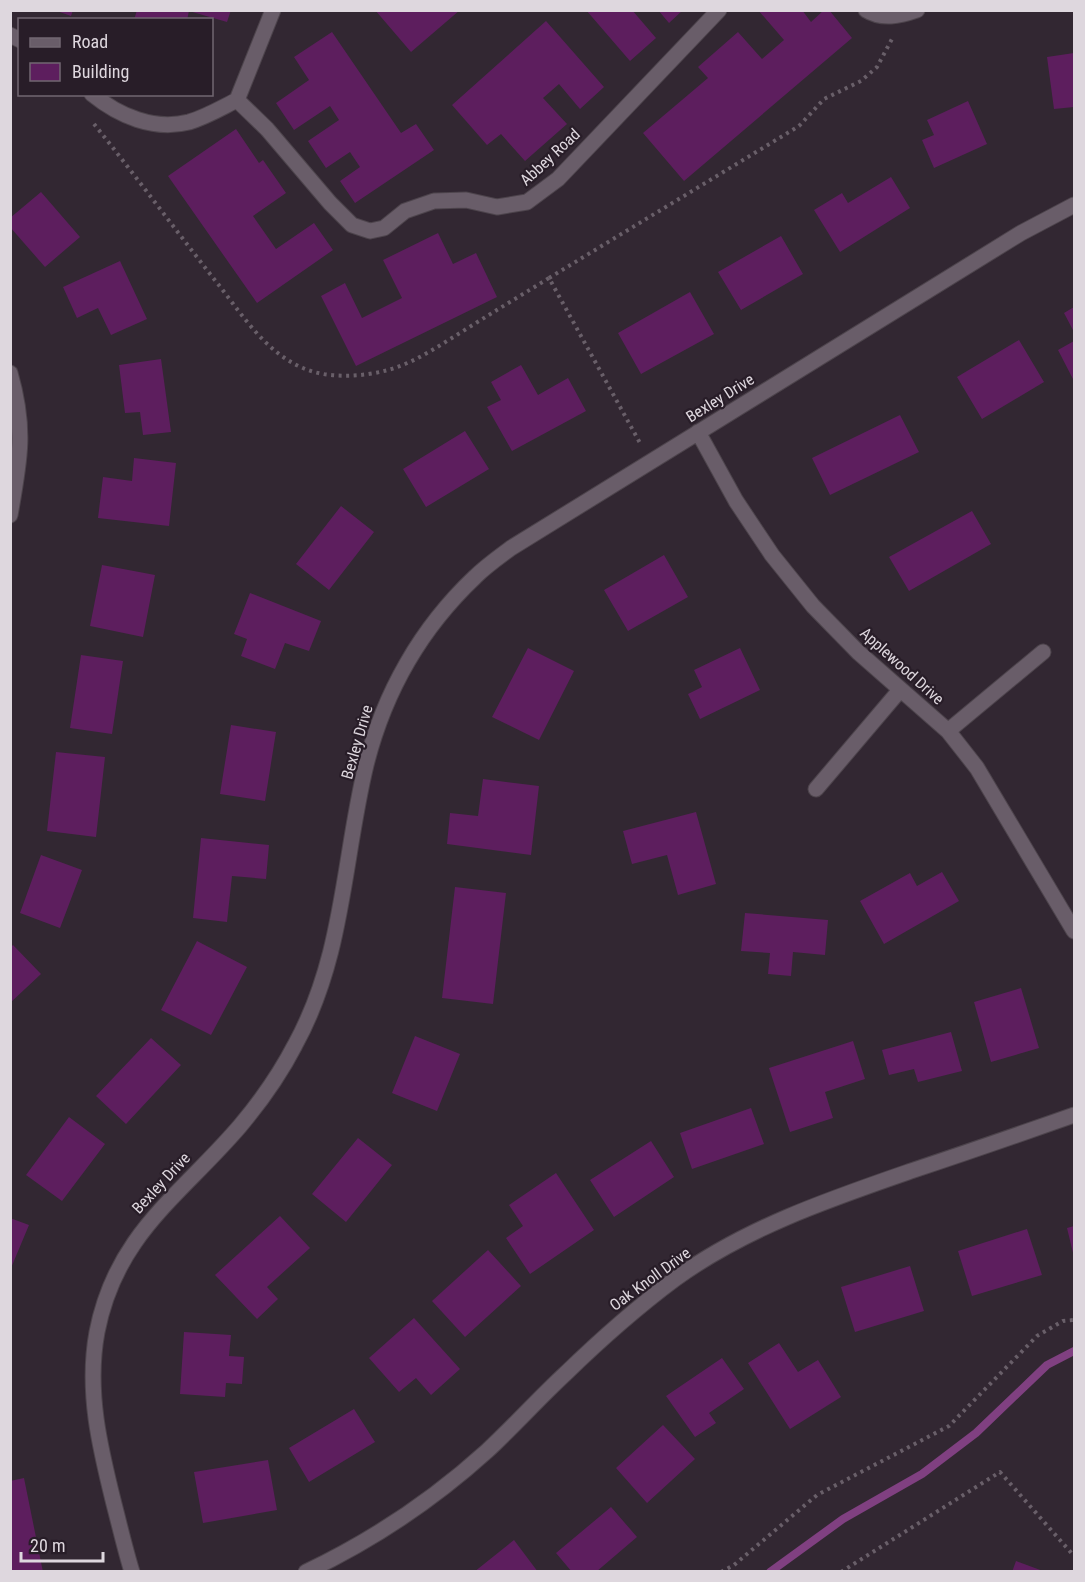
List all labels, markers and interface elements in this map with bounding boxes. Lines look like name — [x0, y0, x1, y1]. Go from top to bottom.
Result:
legend — [18, 18, 213, 96]
text: Road — [72, 31, 108, 52]
text: Building — [72, 61, 129, 82]
street label: Abbey Road — [516, 125, 584, 189]
street label: Bexley Drive — [682, 370, 758, 426]
street label: Applewood Drive — [856, 623, 948, 709]
street label: Bexley Drive — [337, 703, 377, 781]
street label: Bexley Drive — [128, 1149, 194, 1217]
street label: Oak Knoll Drive — [606, 1243, 694, 1315]
scale bar — [21, 1525, 104, 1563]
text: 20 m — [30, 1535, 65, 1556]

